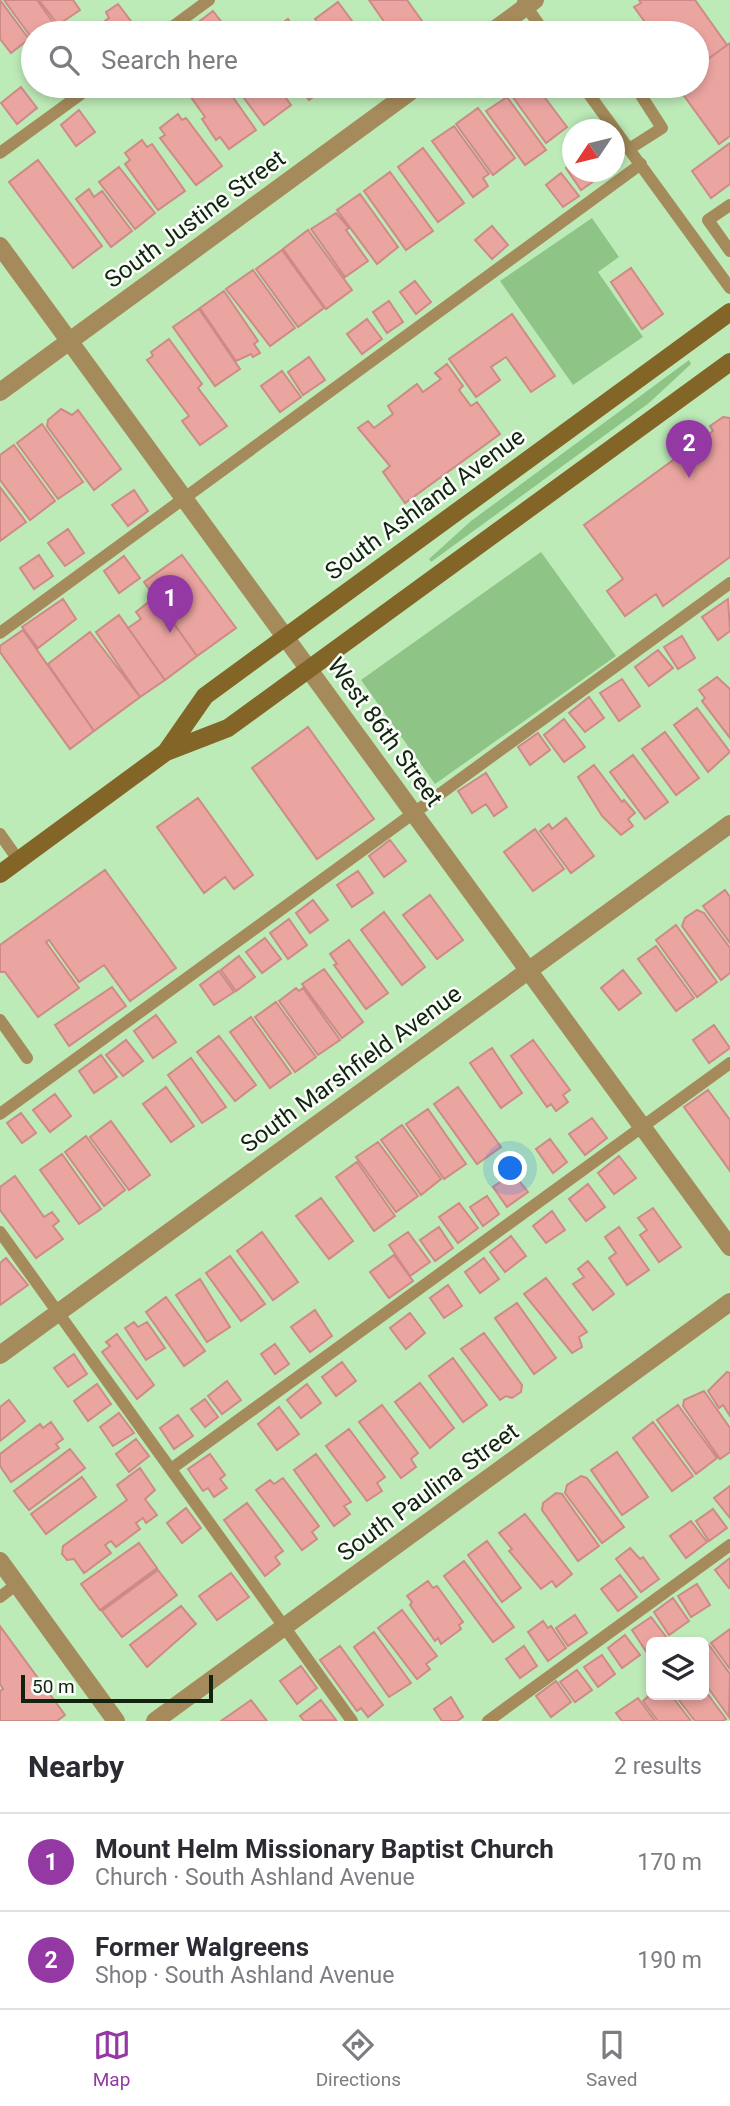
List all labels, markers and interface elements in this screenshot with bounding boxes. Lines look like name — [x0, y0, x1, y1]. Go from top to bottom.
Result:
search box — [21, 21, 709, 98]
icon: search — [45, 41, 83, 79]
text: Search here — [101, 45, 238, 75]
north arrow — [562, 119, 625, 182]
street label: South Justine Street — [99, 144, 291, 294]
pin: 2 — [666, 420, 712, 478]
street label: South Ashland Avenue — [320, 422, 530, 586]
pin: 1 — [147, 575, 193, 633]
street label: West 86th Street — [322, 652, 448, 812]
street label: South Marshfield Avenue — [235, 980, 467, 1158]
your location — [493, 1151, 527, 1185]
street label: South Paulina Street — [332, 1417, 524, 1567]
map controls — [646, 1637, 709, 1700]
button: layers — [646, 1637, 709, 1700]
scale bar — [21, 1672, 214, 1704]
text: 50 m — [32, 1675, 75, 1698]
text: Nearby — [28, 1749, 124, 1784]
text: 2 results — [614, 1753, 702, 1780]
text: Mount Helm Missionary Baptist Church — [95, 1834, 554, 1864]
text: 1 — [44, 1849, 58, 1876]
text: 170 m — [637, 1849, 702, 1876]
text: Church · South Ashland Avenue — [95, 1864, 415, 1891]
text: Former Walgreens — [95, 1932, 309, 1962]
text: 2 — [44, 1947, 58, 1974]
text: 190 m — [637, 1947, 702, 1974]
text: Shop · South Ashland Avenue — [95, 1962, 394, 1989]
tab: Map — [93, 2026, 131, 2091]
tab: Directions — [316, 2026, 401, 2091]
tab: Saved — [586, 2026, 637, 2091]

